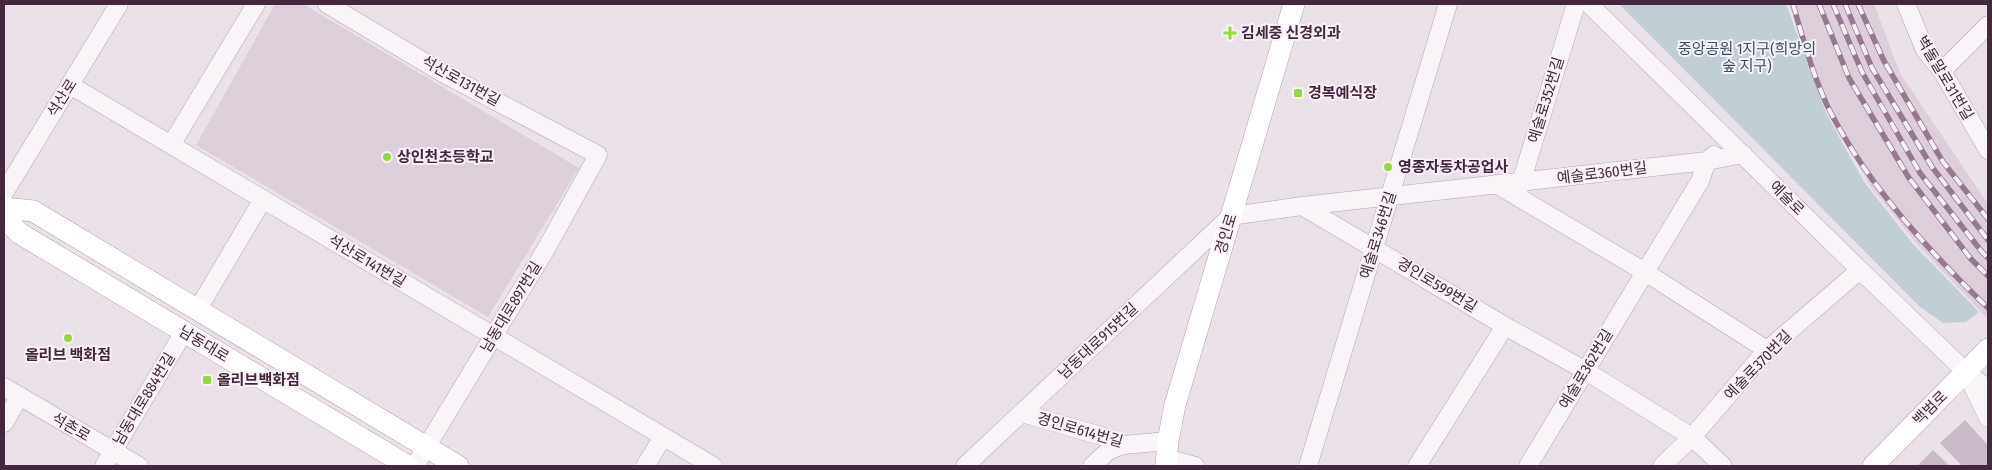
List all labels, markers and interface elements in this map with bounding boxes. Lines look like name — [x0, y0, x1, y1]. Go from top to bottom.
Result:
place label: 김세중 신경외과 — [1241, 24, 1341, 42]
marker: 김세중 신경외과 — [1223, 26, 1237, 40]
street label: 벽돌말로31번길 — [1913, 33, 1977, 123]
park label: 중앙공원 1지구(희망의 숲 지구) — [1678, 40, 1816, 75]
street label: 석산로131번길 — [419, 52, 503, 110]
street label: 예술로352번길 — [1524, 55, 1568, 145]
street label: 석산로 — [43, 76, 81, 120]
place label: 경복예식장 — [1308, 84, 1377, 102]
marker: 경복예식장 — [1292, 87, 1304, 99]
place label: 상인천초등학교 — [397, 148, 494, 166]
marker: 상인천초등학교 — [381, 151, 393, 163]
place label: 영종자동차공업사 — [1398, 158, 1509, 176]
street label: 예술로360번길 — [1556, 159, 1648, 187]
marker: 영종자동차공업사 — [1382, 161, 1394, 173]
street label: 예술로 — [1766, 177, 1808, 219]
street label: 예술로346번길 — [1356, 189, 1400, 281]
street label: 경인로 — [1211, 212, 1241, 256]
street label: 석산로141번길 — [325, 231, 409, 291]
street label: 경인로599번길 — [1394, 254, 1480, 316]
street label: 남동대로897번길 — [477, 258, 545, 356]
street label: 남동대로915번길 — [1054, 299, 1142, 383]
street label: 남동대로 — [176, 322, 232, 366]
street label: 예술로362번길 — [1555, 326, 1617, 412]
street label: 예술로370번길 — [1720, 327, 1796, 403]
marker: 올리브 백화점 — [62, 332, 74, 344]
place label: 올리브 백화점 — [25, 346, 111, 364]
street label: 남동대로884번길 — [109, 349, 179, 449]
place label: 올리브백화점 — [217, 371, 300, 389]
marker: 올리브백화점 — [201, 374, 213, 386]
street label: 백범로 — [1909, 387, 1951, 429]
street label: 석촌로 — [49, 409, 93, 445]
street label: 경인로614번길 — [1035, 409, 1125, 451]

